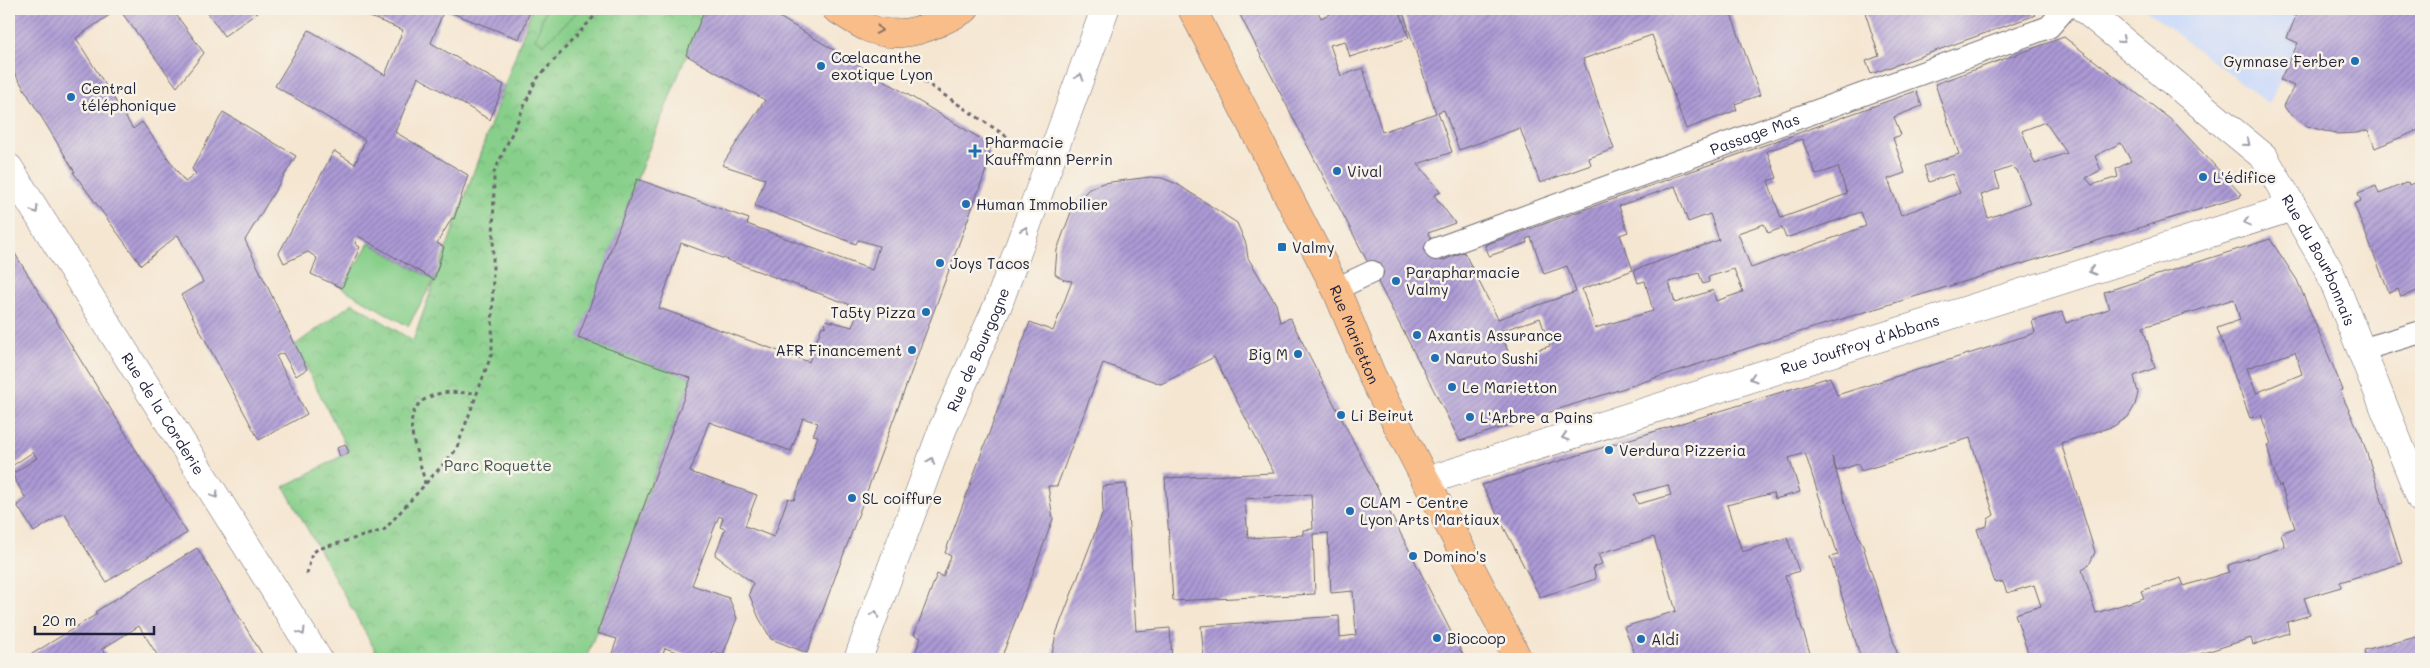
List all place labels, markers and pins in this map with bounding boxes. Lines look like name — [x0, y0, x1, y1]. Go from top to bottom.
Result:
place label: Cœlacanthe exotique Lyon — [831, 47, 933, 84]
place label: Gymnase Ferber — [2223, 51, 2345, 71]
marker: Gymnase Ferber — [2349, 55, 2361, 67]
marker: Cœlacanthe exotique Lyon — [815, 60, 827, 72]
place label: Central téléphonique — [81, 78, 177, 115]
marker: Central téléphonique — [65, 91, 77, 103]
place label: Pharmacie Kauffmann Perrin — [985, 132, 1112, 169]
marker: Pharmacie Kauffmann Perrin — [969, 145, 981, 157]
place label: Vival — [1347, 161, 1382, 181]
marker: Vival — [1331, 165, 1343, 177]
place label: L'édifice — [2213, 167, 2276, 187]
marker: L'édifice — [2197, 171, 2209, 183]
place label: Human Immobilier — [976, 194, 1108, 214]
marker: Human Immobilier — [960, 198, 972, 210]
place label: Valmy — [1292, 237, 1335, 257]
marker: Valmy — [1276, 241, 1288, 253]
place label: Joys Tacos — [950, 253, 1030, 273]
marker: Joys Tacos — [934, 257, 946, 269]
place label: Parapharmacie Valmy — [1406, 262, 1520, 299]
marker: Parapharmacie Valmy — [1390, 275, 1402, 287]
place label: Ta5ty Pizza — [831, 302, 916, 322]
marker: Ta5ty Pizza — [920, 306, 932, 318]
place label: Axantis Assurance — [1427, 325, 1562, 345]
marker: Axantis Assurance — [1411, 329, 1423, 341]
place label: AFR Financement — [776, 340, 902, 360]
marker: AFR Financement — [906, 344, 918, 356]
place label: Big M — [1249, 344, 1288, 364]
marker: Big M — [1292, 348, 1304, 360]
place label: Naruto Sushi — [1445, 348, 1538, 368]
marker: Naruto Sushi — [1429, 352, 1441, 364]
place label: Le Marietton — [1462, 377, 1557, 397]
marker: Le Marietton — [1446, 381, 1458, 393]
place label: Li Beirut — [1351, 405, 1414, 425]
place label: L'Arbre a Pains — [1480, 407, 1593, 427]
marker: Li Beirut — [1335, 409, 1347, 421]
marker: L'Arbre a Pains — [1464, 411, 1476, 423]
place label: Verdura Pizzeria — [1619, 440, 1746, 460]
marker: Verdura Pizzeria — [1603, 444, 1615, 456]
place label: SL coiffure — [862, 488, 942, 508]
marker: SL coiffure — [846, 492, 858, 504]
place label: CLAM - Centre Lyon Arts Martiaux — [1360, 492, 1500, 529]
marker: CLAM - Centre Lyon Arts Martiaux — [1344, 505, 1356, 517]
place label: Domino's — [1423, 546, 1487, 566]
marker: Domino's — [1407, 550, 1419, 562]
place label: Biocoop — [1447, 628, 1506, 648]
place label: Aldi — [1651, 629, 1679, 649]
marker: Biocoop — [1431, 632, 1443, 644]
marker: Aldi — [1635, 633, 1647, 645]

